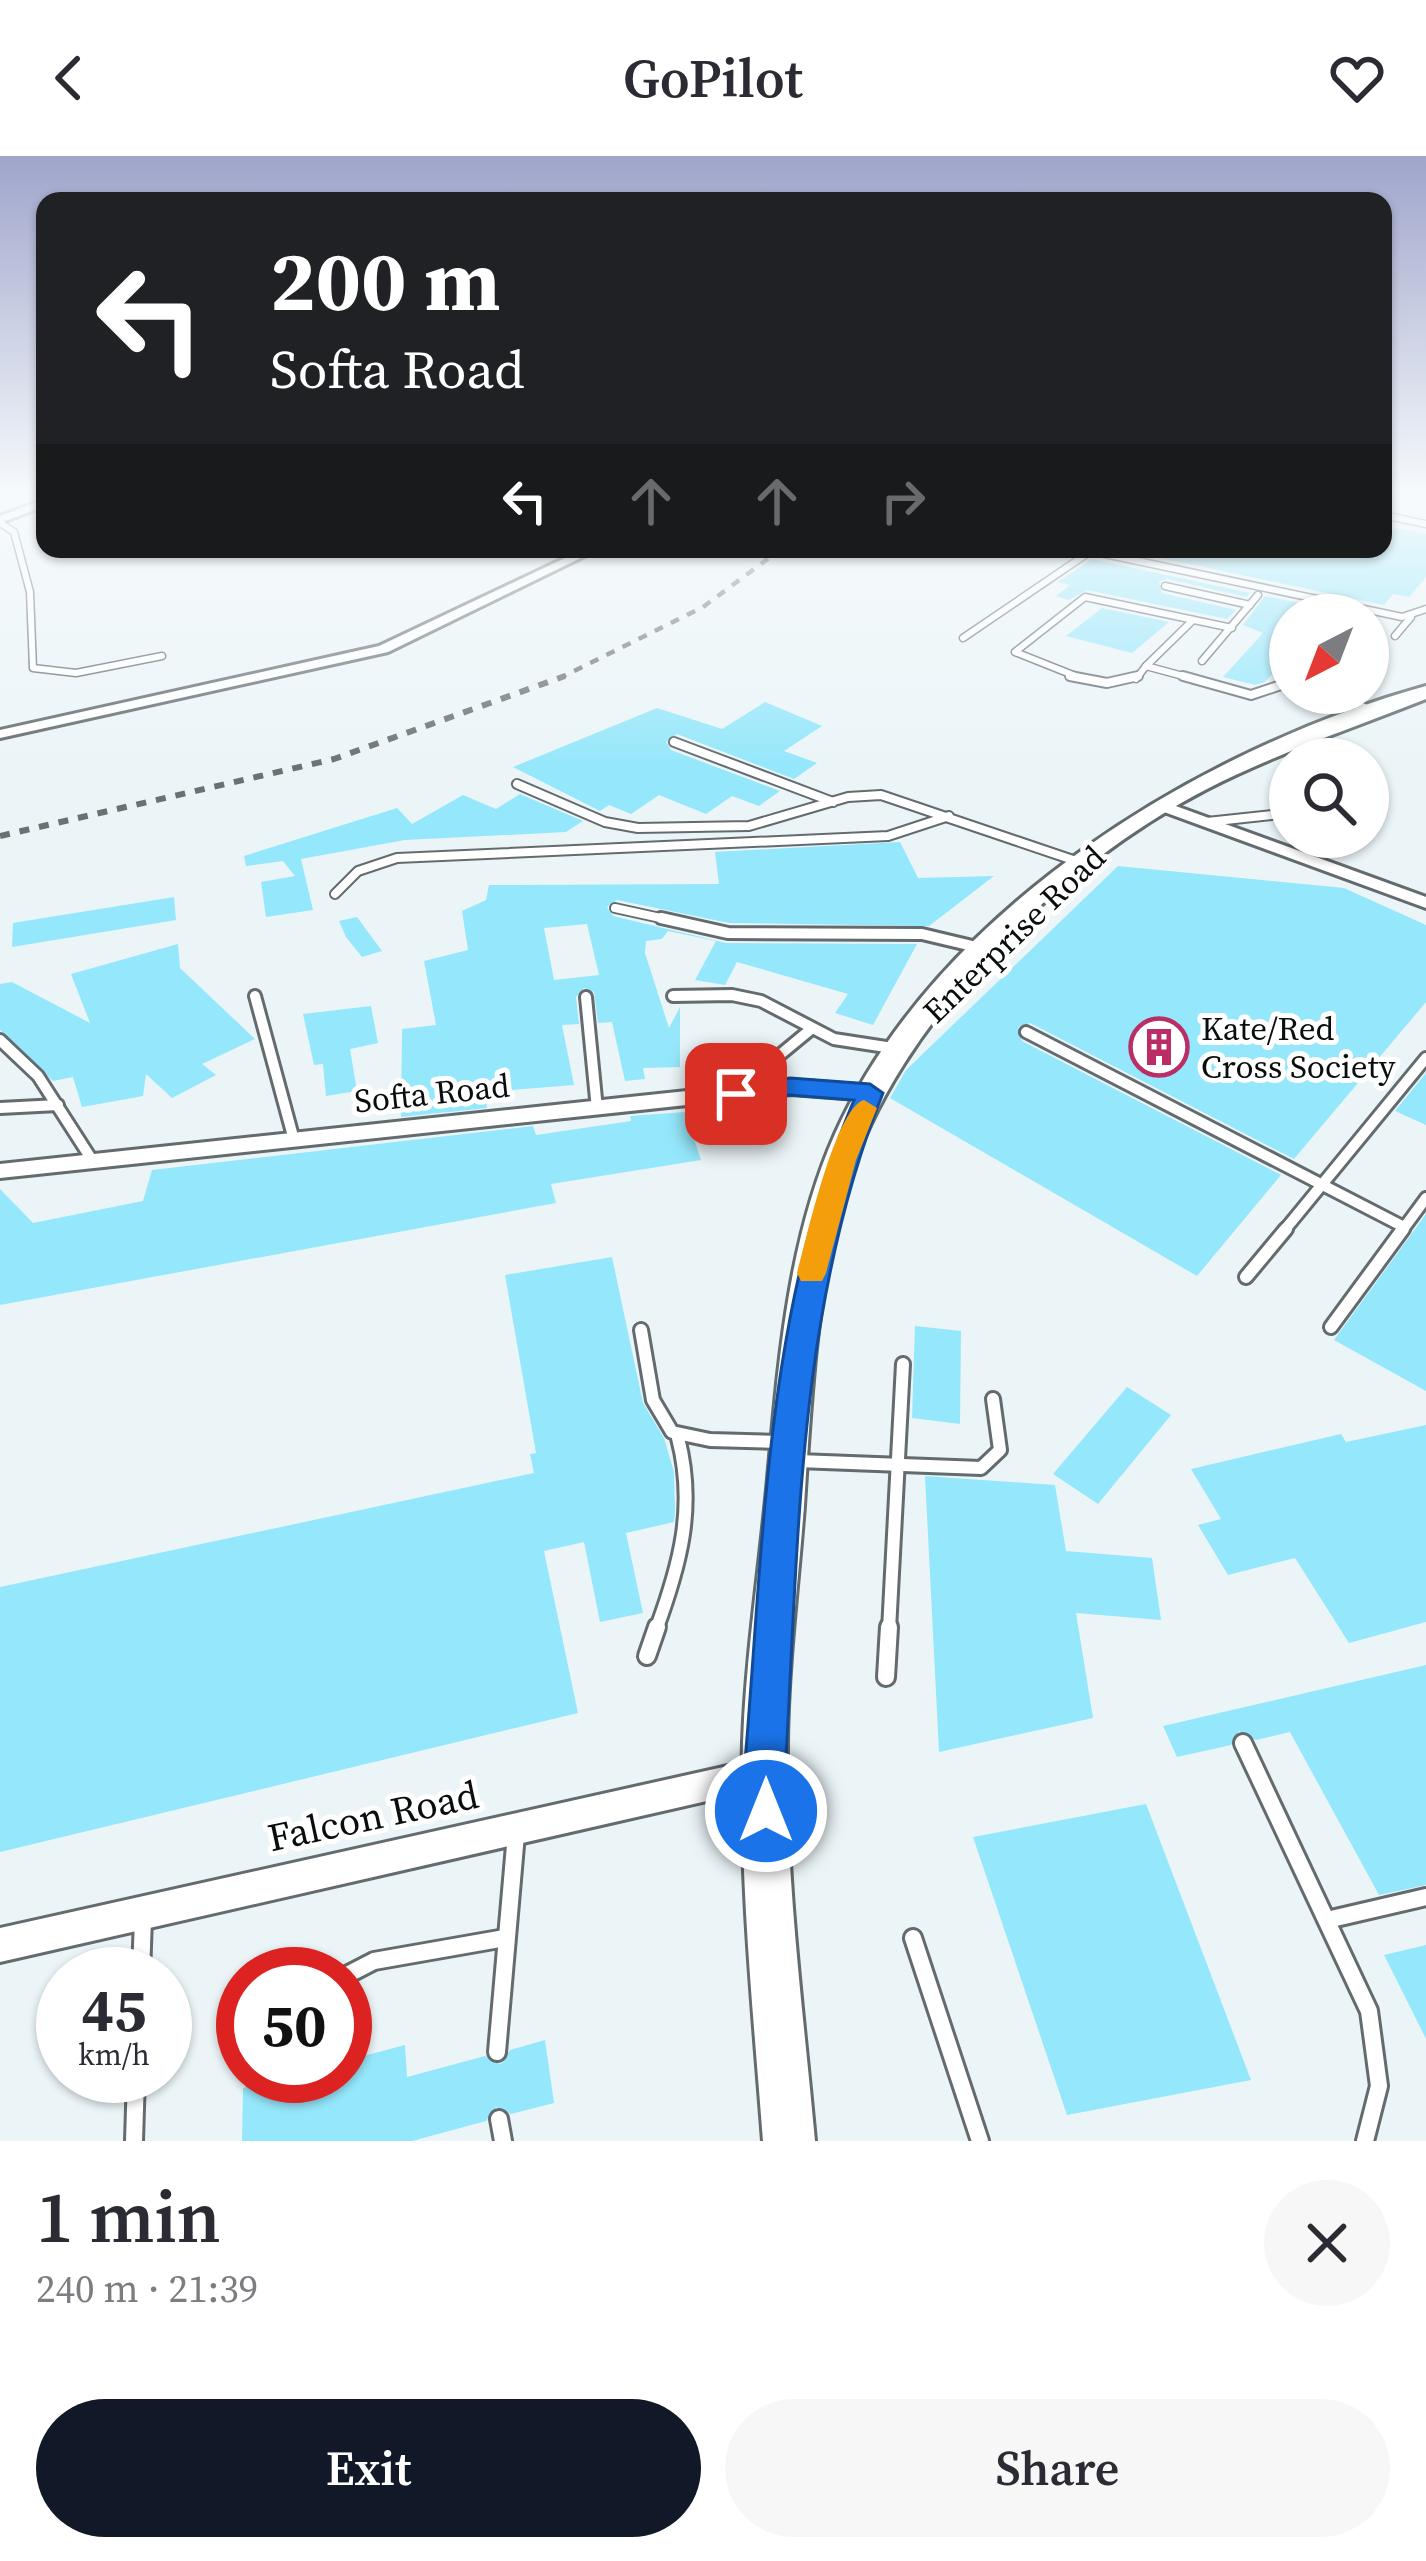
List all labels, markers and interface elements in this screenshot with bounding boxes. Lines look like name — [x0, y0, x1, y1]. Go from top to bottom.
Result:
text: GoPilot — [623, 41, 803, 115]
icon: back — [36, 45, 102, 111]
icon: heart — [1324, 45, 1390, 111]
text: 200 m — [270, 223, 501, 338]
icon: left — [72, 240, 228, 396]
text: Softa Road — [270, 332, 525, 406]
icon: left — [492, 468, 558, 534]
icon: ahead — [618, 468, 684, 534]
icon: ahead — [744, 468, 810, 534]
icon: right — [870, 468, 936, 534]
north arrow — [1269, 594, 1389, 714]
map controls — [1269, 594, 1389, 858]
button: search — [1269, 738, 1389, 858]
street label: Enterprise Road — [913, 835, 1115, 1033]
place label: Kate/Red Cross Society — [1201, 1006, 1395, 1089]
building icon: Kate/Red Cross Society — [1128, 1016, 1190, 1078]
pin — [685, 1043, 787, 1145]
icon: arrive — [703, 1061, 769, 1127]
street label: Softa Road — [352, 1062, 512, 1124]
position arrow — [703, 1748, 829, 1874]
street label: Falcon Road — [263, 1768, 483, 1864]
speed limit sign: 50 — [216, 1947, 372, 2103]
text: 45 — [81, 1969, 147, 2051]
text: km/h — [78, 2034, 150, 2075]
text: 1 min — [36, 2167, 221, 2266]
button: close — [1264, 2180, 1390, 2306]
text: 240 m · 21:39 — [36, 2262, 258, 2315]
button: Exit — [36, 2399, 701, 2537]
button: Share — [725, 2399, 1390, 2537]

